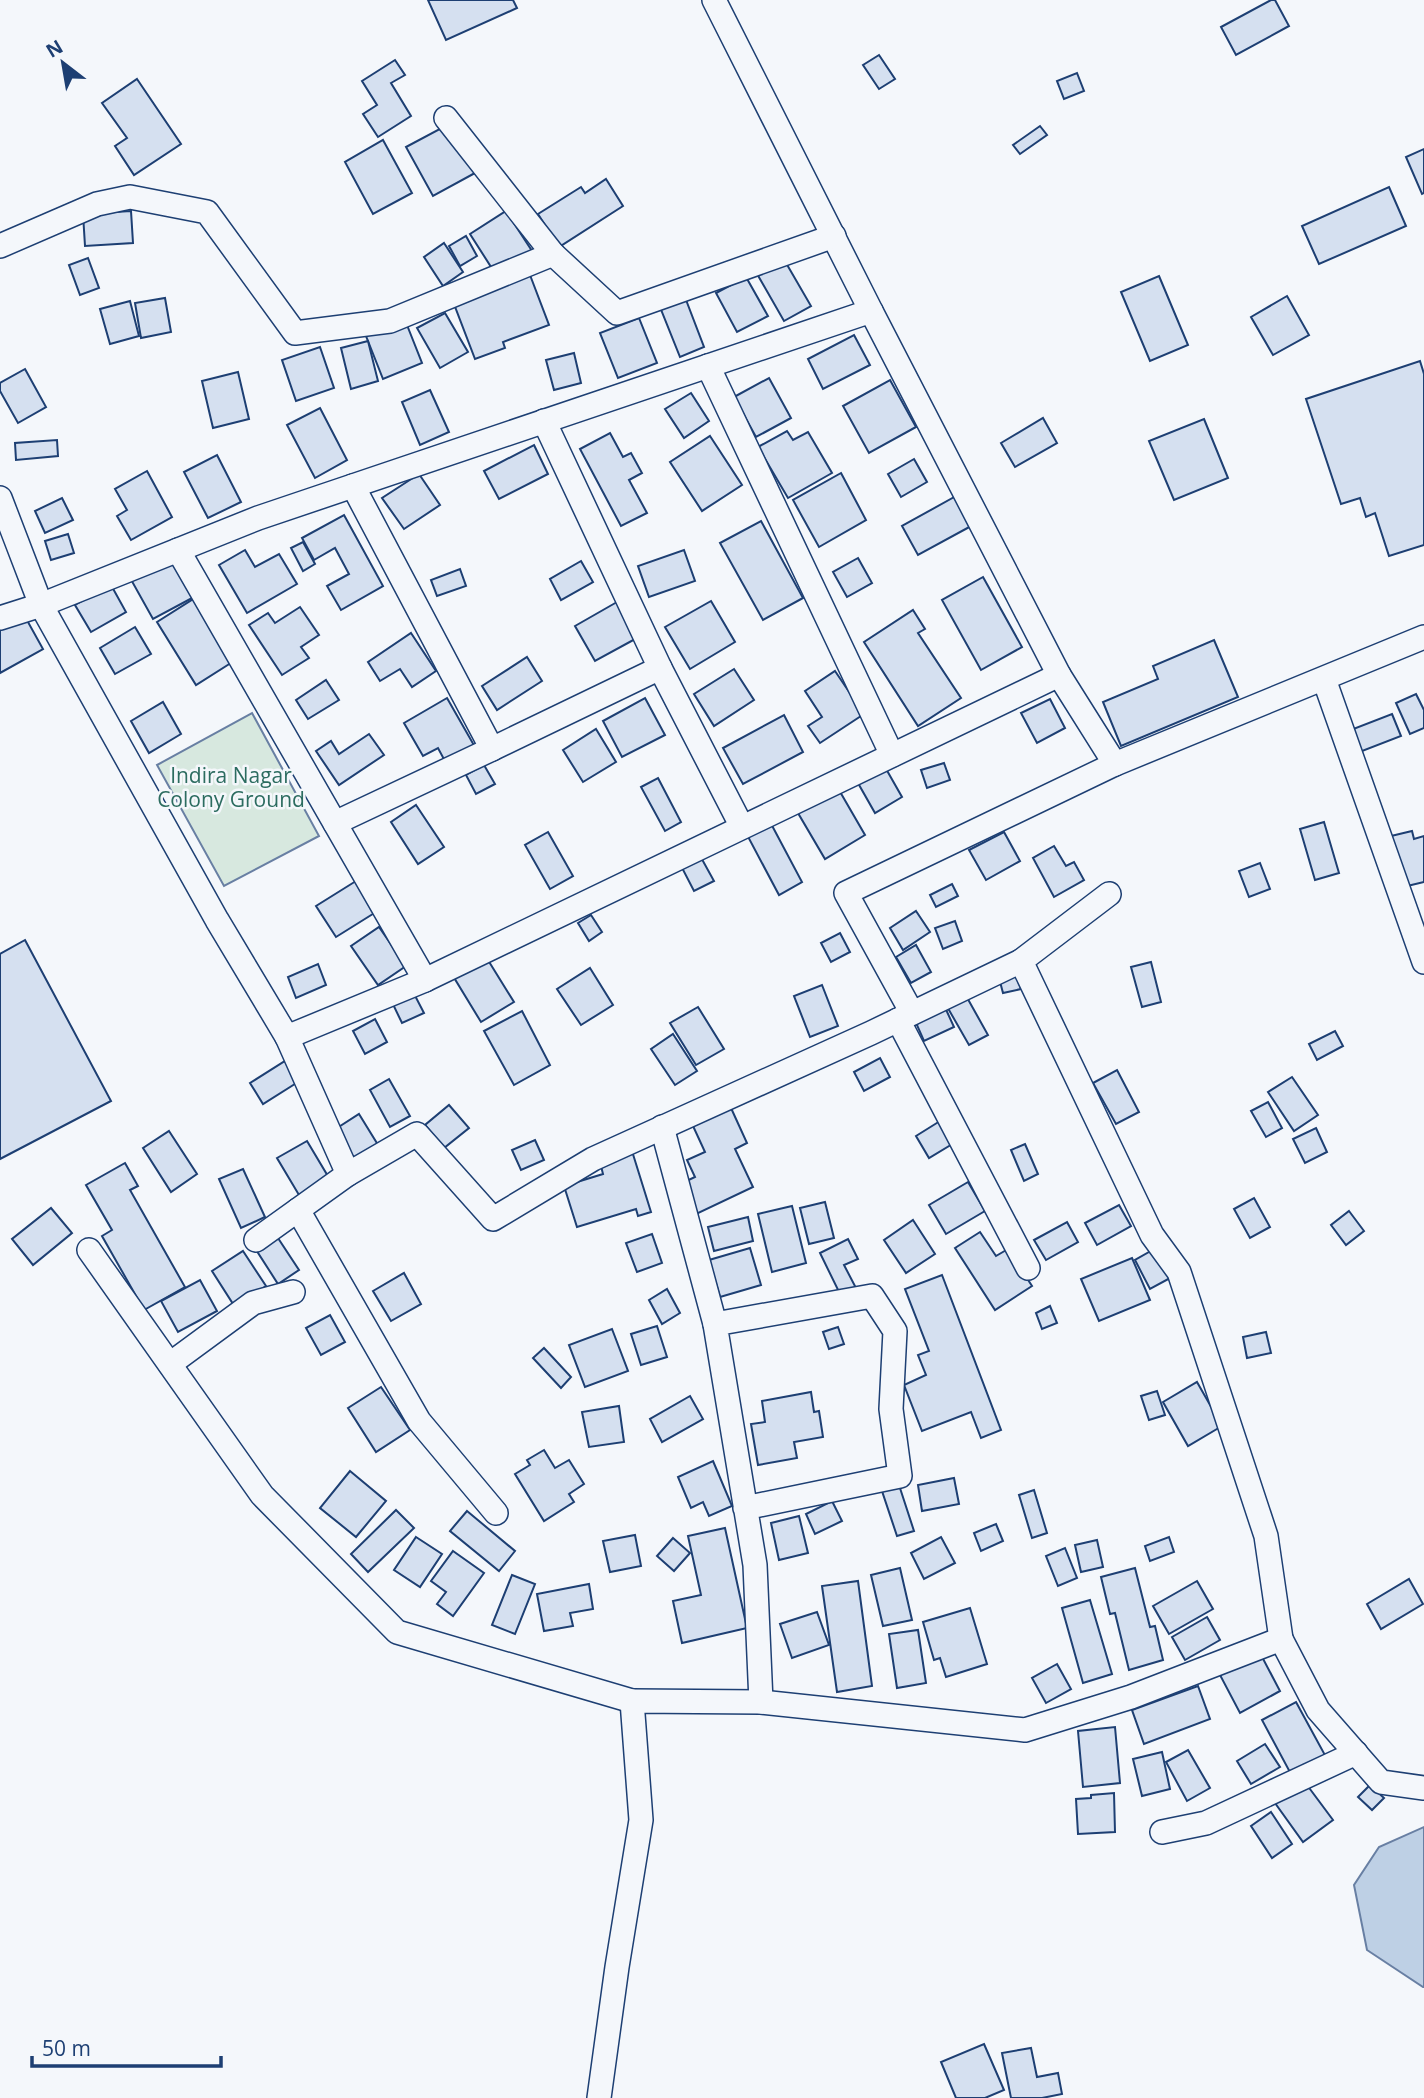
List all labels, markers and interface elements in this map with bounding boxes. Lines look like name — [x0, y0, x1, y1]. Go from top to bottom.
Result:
north arrow — [28, 28, 98, 98]
text: N — [41, 33, 68, 64]
park label: Indira Nagar Colony Ground — [157, 761, 305, 813]
scale bar — [32, 2024, 220, 2068]
text: 50 m — [42, 2034, 91, 2062]

